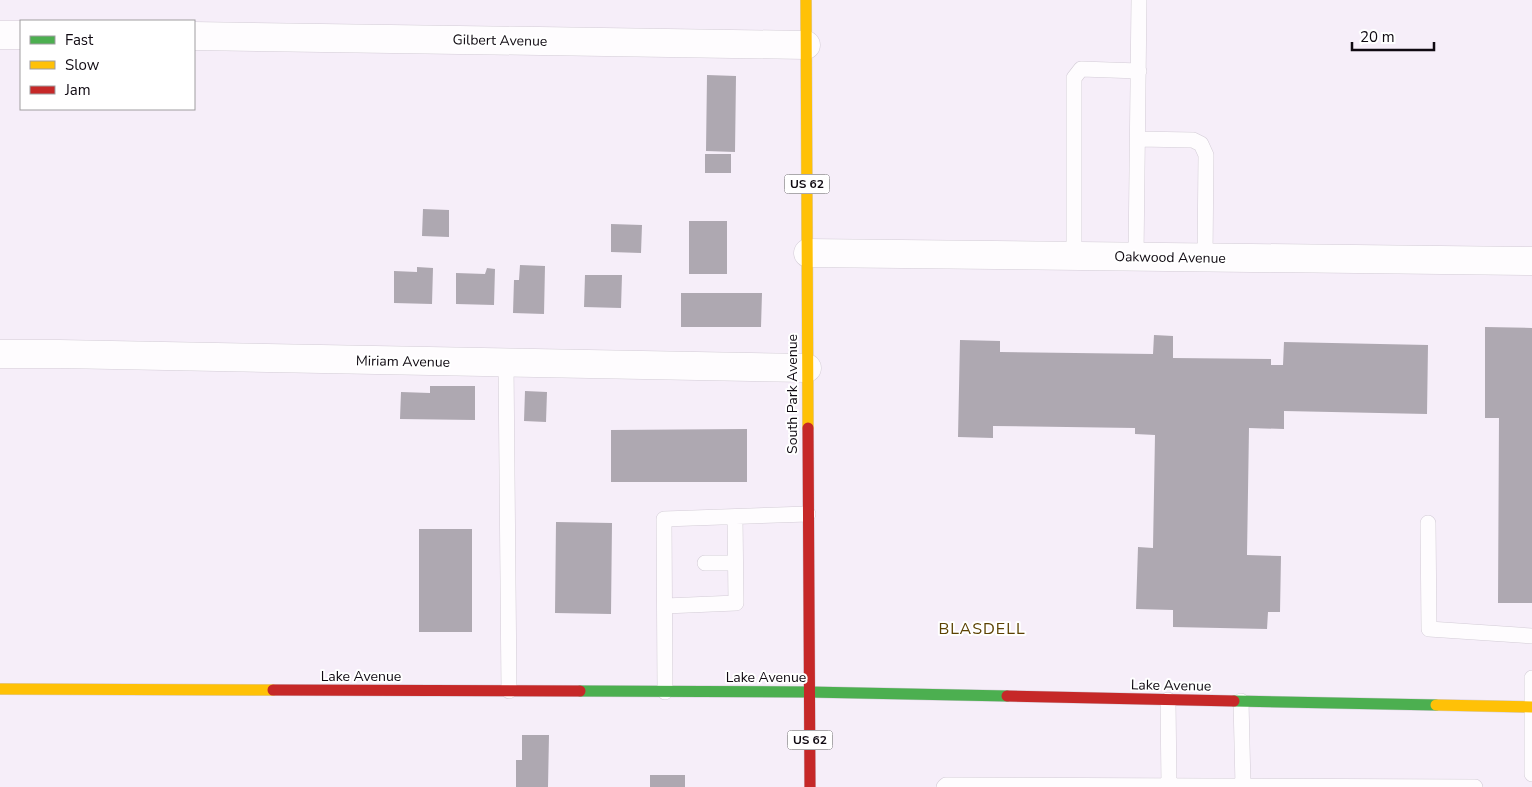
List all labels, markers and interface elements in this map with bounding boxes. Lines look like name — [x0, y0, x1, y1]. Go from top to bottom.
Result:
legend — [20, 20, 195, 110]
scale bar — [1352, 20, 1434, 52]
text: 20 m — [1360, 27, 1395, 47]
text: Fast — [65, 30, 94, 50]
street label: Gilbert Avenue — [452, 30, 548, 51]
text: Slow — [65, 55, 100, 75]
text: Jam — [64, 80, 91, 100]
road number: US 62 — [784, 174, 830, 193]
street label: Oakwood Avenue — [1114, 247, 1226, 268]
street label: South Park Avenue — [783, 334, 802, 454]
street label: Miriam Avenue — [356, 351, 450, 372]
district label: BLASDELL — [938, 618, 1026, 640]
street label: Lake Avenue — [321, 667, 401, 686]
street label: Lake Avenue — [726, 668, 806, 687]
street label: Lake Avenue — [1131, 675, 1211, 696]
road number: US 62 — [788, 730, 832, 750]

